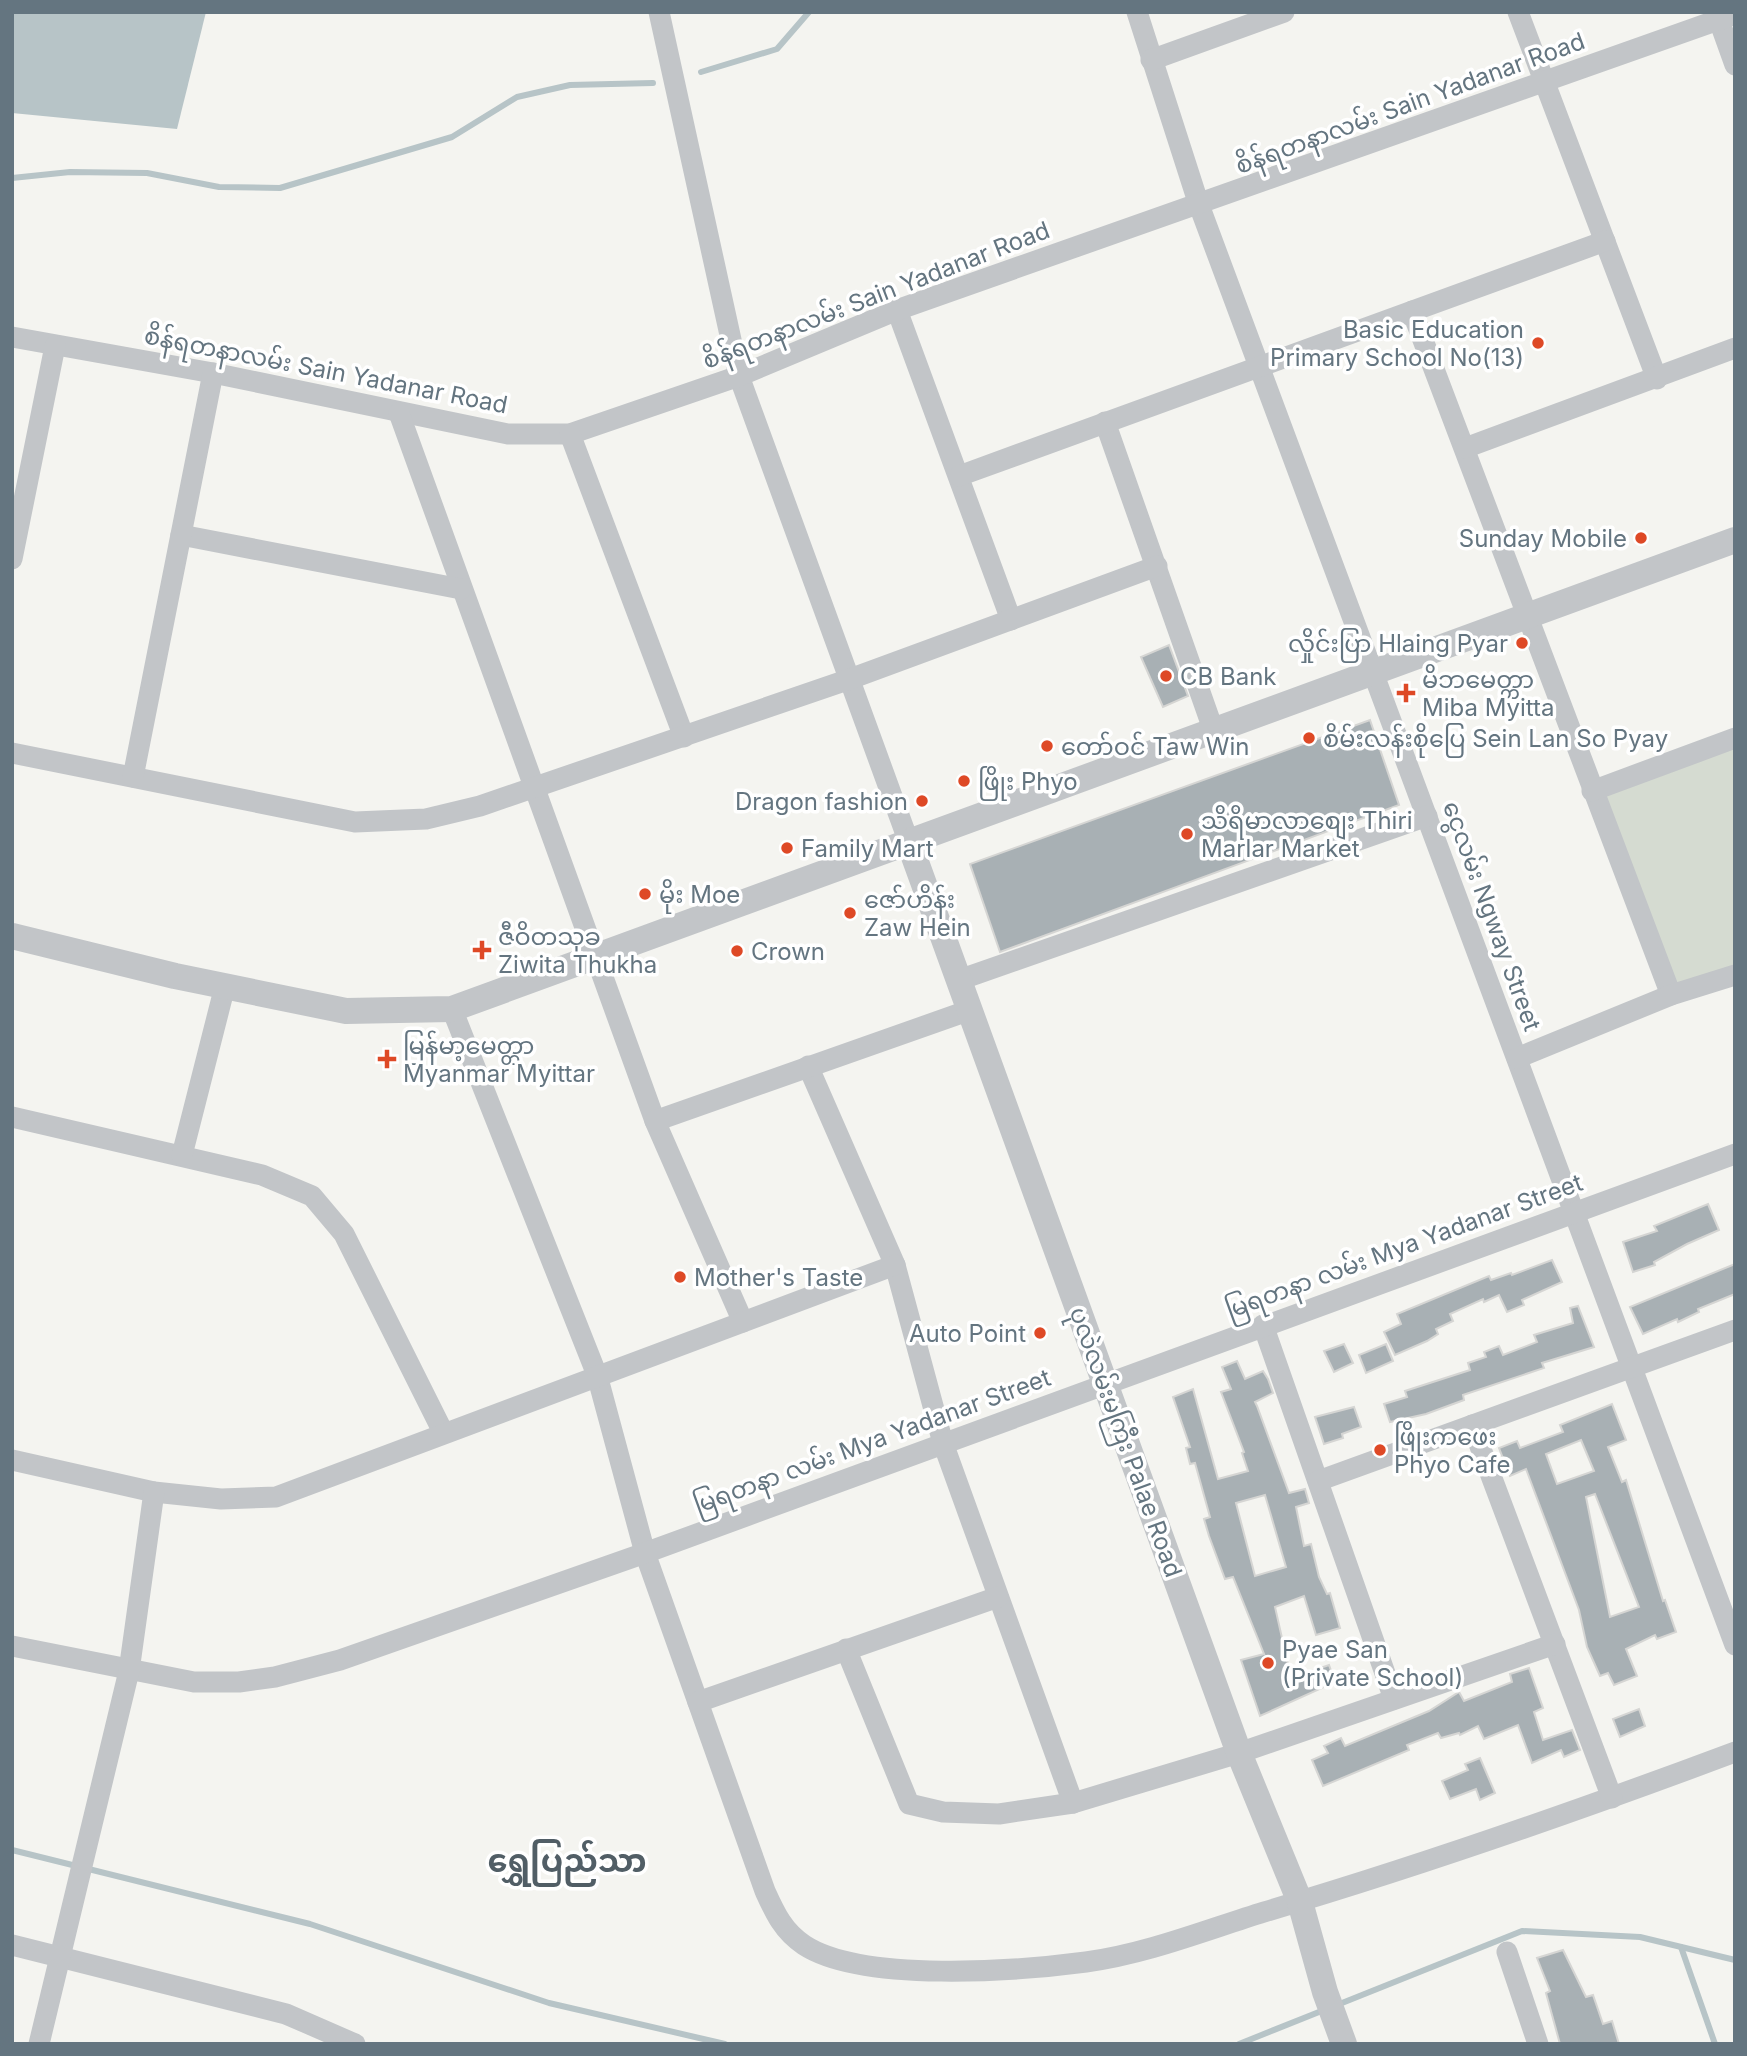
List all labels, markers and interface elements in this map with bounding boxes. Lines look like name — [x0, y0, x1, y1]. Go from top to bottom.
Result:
street label: စိန်ရတနာလမ်း Sain Yadanar Road — [1231, 25, 1590, 185]
street label: စိန်ရတနာလမ်း Sain Yadanar Road — [698, 214, 1055, 379]
place label: Basic Education Primary School No(13) — [1270, 315, 1524, 372]
street label: စိန်ရတနာလမ်း Sain Yadanar Road — [141, 320, 510, 424]
marker: Basic Education Primary School No(13) — [1530, 335, 1546, 351]
place label: Sunday Mobile — [1459, 524, 1627, 553]
marker: Sunday Mobile — [1633, 530, 1649, 546]
place label: လှိုင်းပြာ Hlaing Pyar — [1288, 628, 1508, 663]
marker: လှိုင်းပြာ Hlaing Pyar — [1514, 635, 1530, 651]
place label: CB Bank — [1180, 662, 1277, 691]
place label: မိဘမေတ္တာ Miba Myitta — [1422, 664, 1554, 722]
marker: CB Bank — [1158, 668, 1174, 684]
marker: မိဘမေတ္တာ Miba Myitta — [1396, 683, 1416, 703]
place label: စိမ်းလန်းစိုပြေ Sein Lan So Pyay — [1323, 723, 1668, 758]
marker: စိမ်းလန်းစိုပြေ Sein Lan So Pyay — [1301, 730, 1317, 746]
place label: တော်ဝင် Taw Win — [1061, 731, 1250, 761]
marker: တော်ဝင် Taw Win — [1039, 738, 1055, 754]
place label: ဖြိုး Phyo — [978, 766, 1078, 801]
marker: ဖြိုး Phyo — [956, 773, 972, 789]
place label: Dragon fashion — [735, 787, 908, 816]
marker: Dragon fashion — [914, 793, 930, 809]
street label: ငွေလမ်း Ngway Street — [1433, 797, 1548, 1036]
place label: သိရိမာလာစျေး Thiri Marlar Market — [1201, 805, 1413, 863]
marker: သိရိမာလာစျေး Thiri Marlar Market — [1179, 826, 1195, 842]
place label: Family Mart — [801, 834, 934, 863]
marker: Family Mart — [779, 840, 795, 856]
place label: မိုး Moe — [659, 879, 740, 914]
place label: ဇော်ဟိန်း Zaw Hein — [864, 884, 971, 942]
marker: မိုး Moe — [637, 886, 653, 902]
marker: ဇော်ဟိန်း Zaw Hein — [842, 905, 858, 921]
place label: ဇီဝိတသုခ Ziwita Thukha — [498, 921, 657, 979]
place label: Crown — [751, 937, 825, 966]
marker: ဇီဝိတသုခ Ziwita Thukha — [472, 940, 492, 960]
marker: Crown — [729, 943, 745, 959]
place label: မြန်မာ့မေတ္တာ Myanmar Myittar — [403, 1030, 595, 1088]
marker: မြန်မာ့မေတ္တာ Myanmar Myittar — [377, 1049, 397, 1069]
street label: မြရတနာ လမ်း Mya Yadanar Street — [1221, 1167, 1588, 1329]
place label: Mother's Taste — [694, 1263, 863, 1292]
marker: Mother's Taste — [672, 1269, 688, 1285]
street label: ပုလဲလမ်းမကြီး Palae Road — [1059, 1303, 1189, 1583]
place label: Auto Point — [909, 1319, 1026, 1348]
marker: Auto Point — [1032, 1325, 1048, 1341]
street label: မြရတနာ လမ်း Mya Yadanar Street — [689, 1362, 1056, 1524]
place label: ဖြိုးကဖေး Phyo Cafe — [1394, 1421, 1511, 1479]
marker: ဖြိုးကဖေး Phyo Cafe — [1372, 1442, 1388, 1458]
place label: Pyae San (Private School) — [1282, 1635, 1463, 1692]
marker: Pyae San (Private School) — [1260, 1655, 1276, 1671]
district label: ရွှေပြည်သာ — [488, 1839, 646, 1887]

